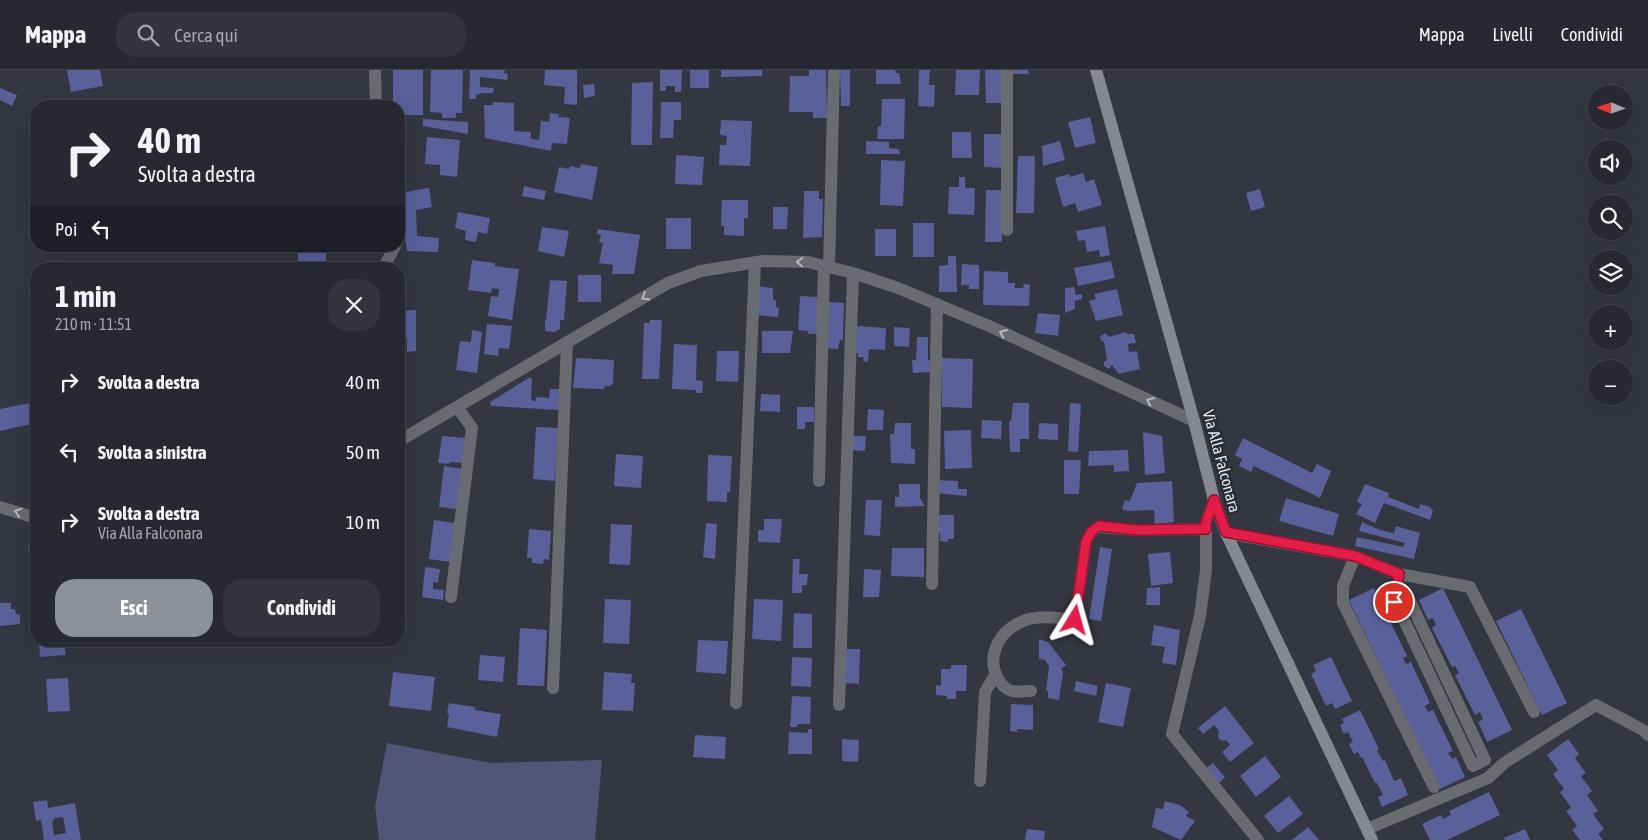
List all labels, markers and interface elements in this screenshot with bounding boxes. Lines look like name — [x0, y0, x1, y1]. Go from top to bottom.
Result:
search box — [116, 12, 466, 57]
text: Mappa — [25, 21, 86, 48]
icon: search — [134, 21, 162, 49]
text: Cerca qui — [174, 24, 238, 46]
text: Mappa — [1419, 24, 1465, 45]
text: Livelli — [1493, 24, 1533, 45]
text: Condividi — [1561, 24, 1623, 45]
north arrow — [1588, 85, 1632, 130]
map controls — [1588, 85, 1633, 405]
icon: right — [55, 120, 120, 185]
text: 40 m — [138, 120, 201, 160]
button: sound — [1588, 140, 1633, 185]
text: Svolta a destra — [138, 161, 256, 187]
button: search — [1588, 195, 1633, 240]
icon: left — [87, 215, 115, 243]
text: Poi — [55, 218, 77, 240]
button: layers — [1588, 250, 1633, 295]
one-way arrow — [796, 257, 804, 267]
text: 1 min — [55, 279, 116, 313]
button: close — [328, 279, 380, 331]
one-way arrow — [641, 290, 650, 300]
button: + — [1588, 305, 1633, 350]
text: 210 m · 11:51 — [55, 315, 132, 333]
one-way arrow — [999, 328, 1008, 339]
button: − — [1588, 360, 1633, 405]
icon: right — [55, 368, 83, 396]
text: Svolta a destra — [98, 371, 200, 393]
text: 40 m — [346, 371, 380, 393]
one-way arrow — [1146, 396, 1155, 407]
street label: Via Alla Falconara — [1200, 408, 1244, 514]
icon: left — [55, 438, 83, 466]
text: Svolta a sinistra — [98, 441, 207, 463]
text: 50 m — [346, 441, 380, 463]
text: Svolta a destra — [98, 502, 200, 524]
one-way arrow — [14, 508, 23, 518]
icon: right — [55, 508, 83, 536]
text: 10 m — [346, 511, 380, 533]
text: Via Alla Falconara — [98, 524, 203, 542]
button: Esci — [55, 579, 213, 637]
button: Condividi — [223, 579, 380, 637]
pin — [1373, 581, 1415, 623]
icon: arrive — [1380, 588, 1408, 616]
position arrow — [1048, 593, 1100, 645]

